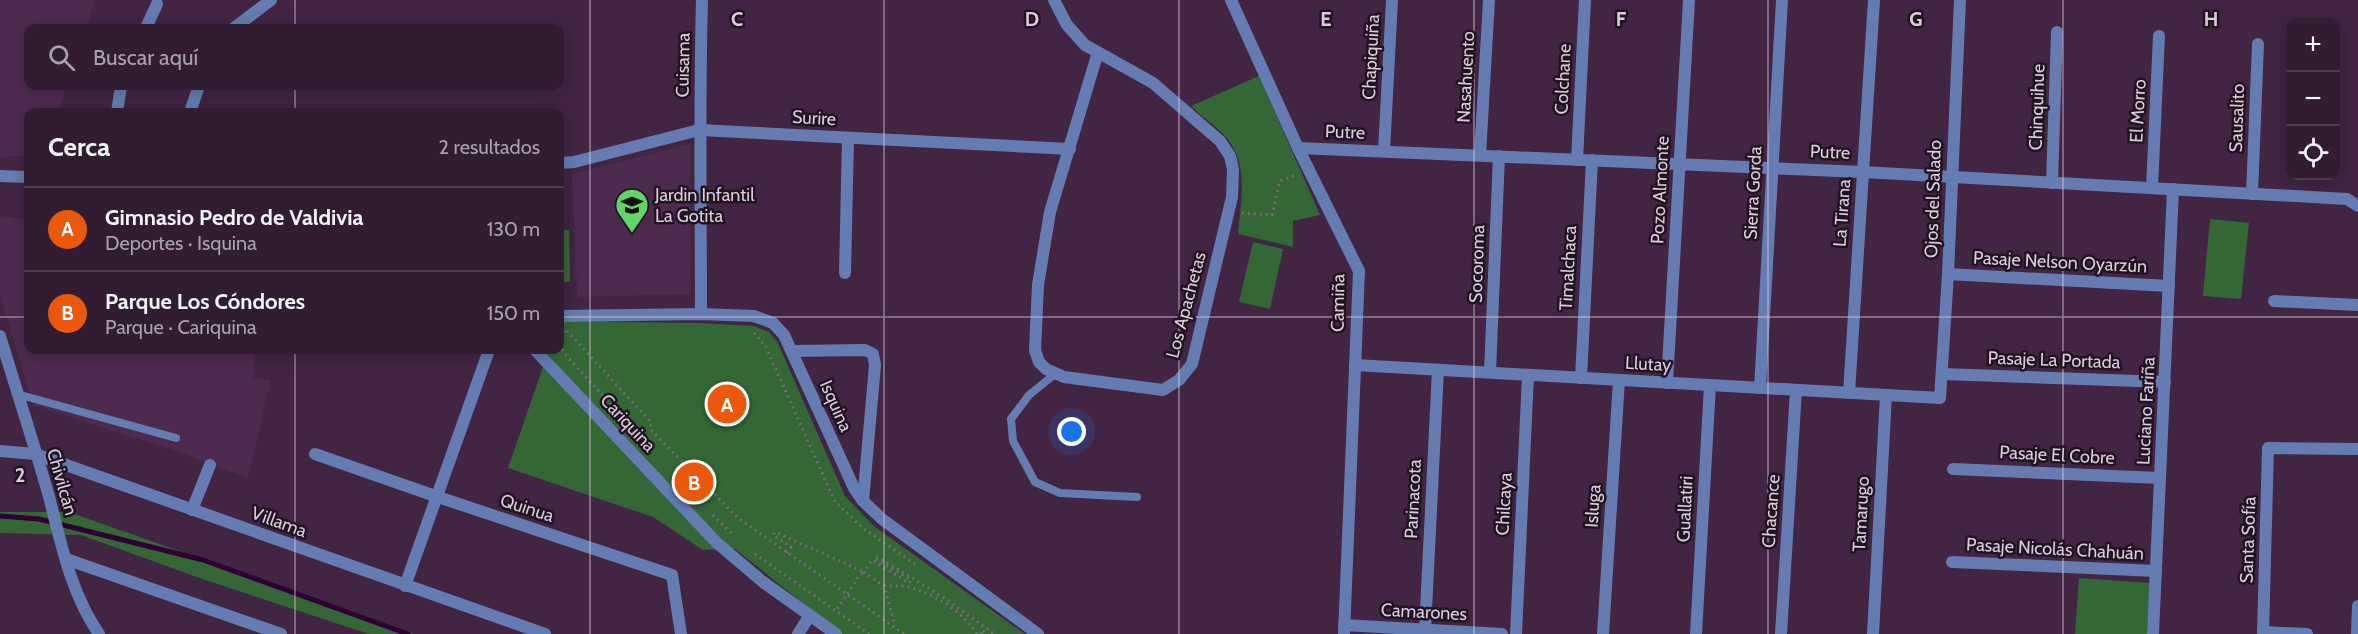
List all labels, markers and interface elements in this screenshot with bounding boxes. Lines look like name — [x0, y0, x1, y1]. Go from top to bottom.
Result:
text: C — [731, 7, 743, 31]
text: D — [1025, 7, 1039, 31]
text: E — [1320, 7, 1332, 31]
text: F — [1616, 7, 1627, 31]
text: G — [1909, 7, 1923, 31]
text: H — [2204, 7, 2218, 31]
street label: Chapiquiña — [1358, 13, 1384, 100]
map controls — [2286, 18, 2340, 180]
button: + — [2286, 18, 2340, 72]
search box — [24, 24, 564, 90]
street label: Nasahuento — [1453, 31, 1479, 123]
street label: Cuisama — [671, 32, 695, 97]
icon: search — [45, 41, 78, 74]
street label: Colchane — [1550, 43, 1576, 115]
text: Buscar aquí — [93, 44, 198, 71]
street label: Chinquihue — [2024, 63, 2050, 151]
button: − — [2286, 72, 2340, 126]
street label: El Morro — [2125, 79, 2151, 143]
street label: Sausalito — [2225, 83, 2249, 153]
street label: Surire — [791, 106, 837, 130]
street label: Putre — [1324, 120, 1366, 144]
button: locate — [2286, 126, 2340, 180]
text: Cerca — [48, 131, 110, 163]
text: 2 resultados — [439, 135, 540, 159]
street label: Pozo Almonte — [1646, 135, 1674, 245]
street label: Ojos del Salado — [1920, 139, 1946, 259]
street label: Putre — [1809, 140, 1851, 164]
street label: Sierra Gorda — [1740, 145, 1766, 240]
street label: La Tirana — [1829, 178, 1855, 248]
place label: Jardin Infantil La Gotita — [654, 184, 755, 227]
school or university icon: Jardin Infantil La Gotita — [614, 187, 650, 234]
text: Gimnasio Pedro de Valdivia — [105, 204, 364, 231]
text: A — [61, 217, 74, 241]
text: 130 m — [487, 217, 540, 241]
street label: Socoroma — [1465, 224, 1489, 303]
street label: Timalchaca — [1555, 225, 1581, 311]
text: Deportes · Isquina — [105, 231, 257, 255]
street label: Pasaje Nelson Oyarzún — [1972, 246, 2148, 278]
street label: Los Apachetas — [1161, 249, 1211, 361]
street label: Camiña — [1326, 273, 1350, 332]
text: Parque Los Cóndores — [105, 288, 305, 315]
text: B — [61, 301, 74, 325]
text: 150 m — [487, 301, 540, 325]
text: Parque · Cariquina — [105, 315, 257, 339]
street label: Pasaje La Portada — [1987, 347, 2121, 373]
street label: Llutay — [1624, 352, 1672, 376]
street label: Luciano Fariña — [2132, 356, 2160, 466]
street label: Isquina — [815, 377, 857, 435]
pin: A — [708, 382, 746, 426]
street label: Cariquina — [596, 389, 661, 457]
your location — [1057, 417, 1086, 446]
street label: Pasaje El Cobre — [1999, 441, 2115, 469]
street label: Chivilcán — [42, 446, 82, 518]
street label: Parinacota — [1400, 458, 1426, 539]
pin: B — [674, 460, 714, 504]
text: 2 — [15, 463, 25, 487]
street label: Chilcaya — [1491, 472, 1517, 536]
street label: Chacance — [1757, 474, 1785, 548]
street label: Guallatiri — [1672, 475, 1698, 543]
street label: Tamarugo — [1848, 476, 1874, 552]
street label: Isluga — [1581, 483, 1606, 528]
street label: Quinua — [497, 489, 557, 527]
street label: Santa Sofía — [2235, 496, 2261, 584]
street label: Villama — [248, 502, 310, 542]
street label: Pasaje Nicolás Chahuán — [1966, 533, 2144, 565]
street label: Camarones — [1380, 599, 1468, 625]

